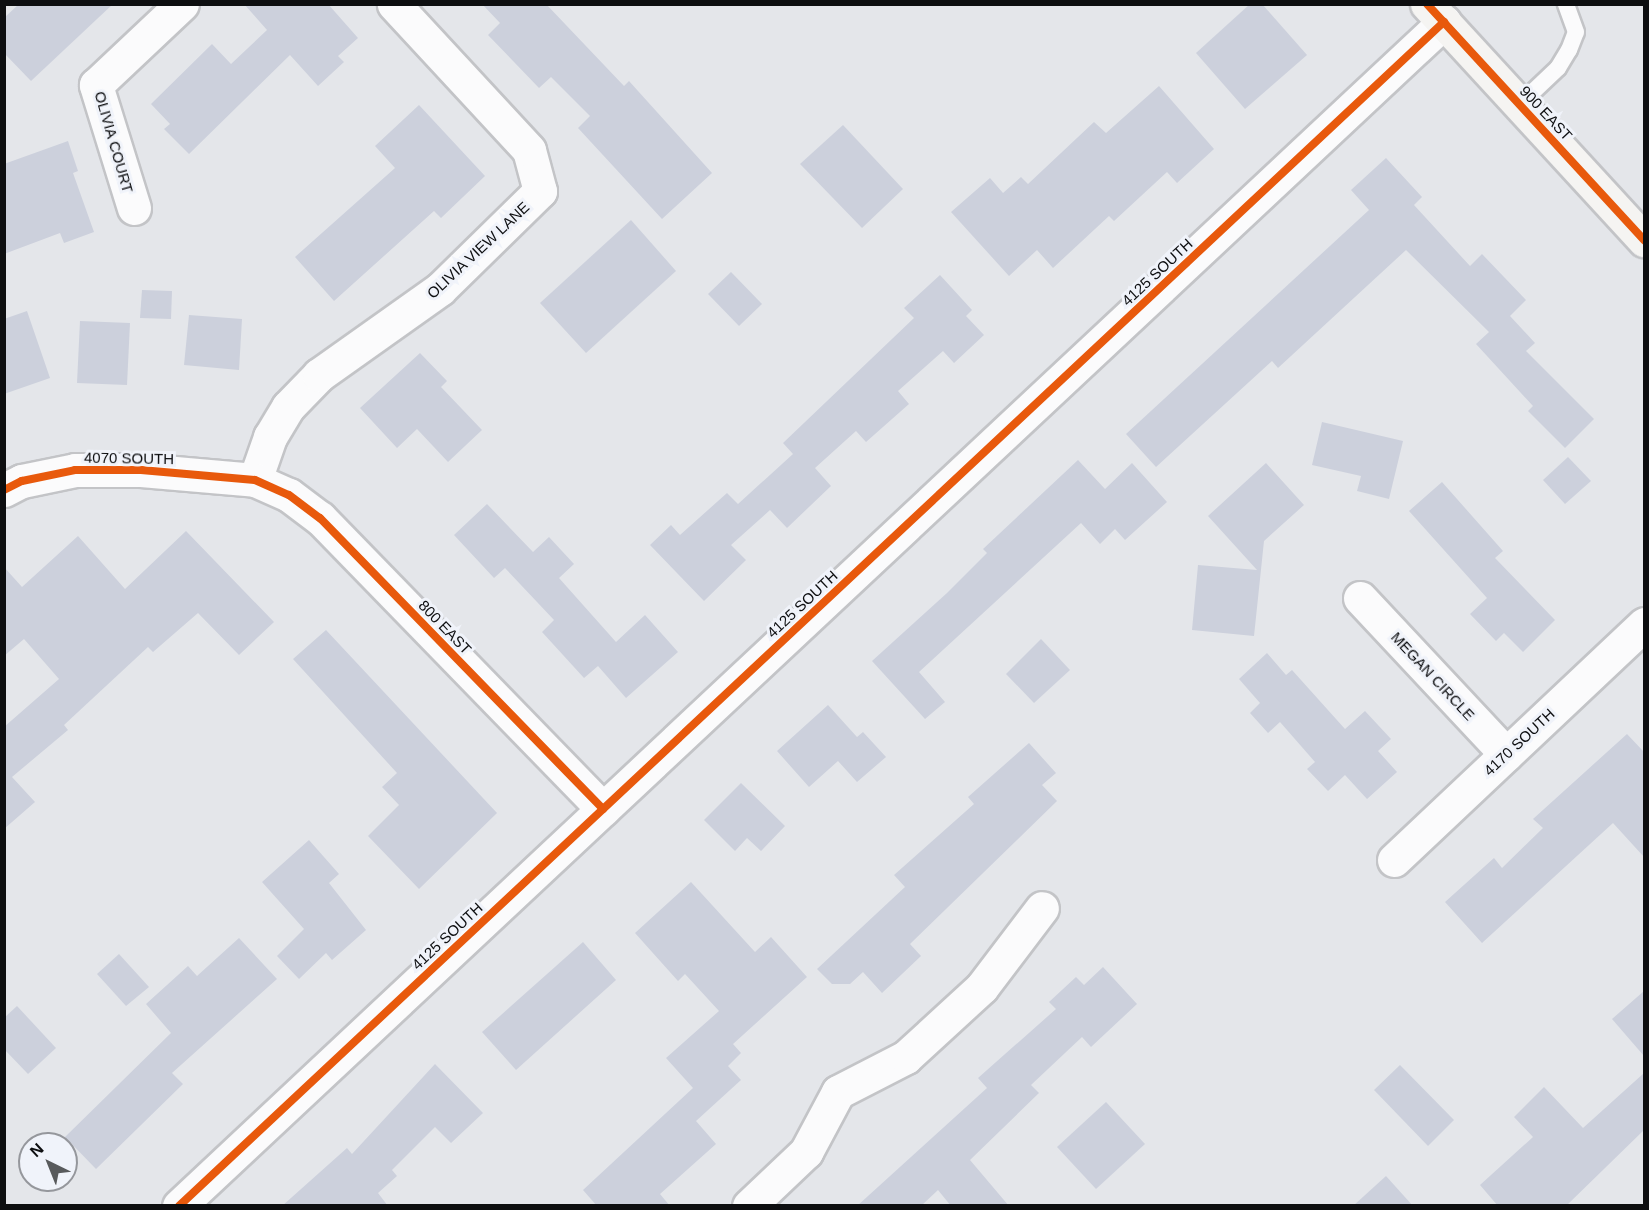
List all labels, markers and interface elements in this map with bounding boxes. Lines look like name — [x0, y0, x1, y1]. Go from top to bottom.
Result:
street label: 900 EAST — [1516, 82, 1576, 144]
street label: OLIVIA COURT — [91, 89, 137, 195]
street label: OLIVIA VIEW LANE — [423, 198, 533, 302]
street label: 4125 SOUTH — [1118, 235, 1196, 309]
street label: 4070 SOUTH — [84, 448, 174, 468]
street label: 4125 SOUTH — [763, 567, 841, 641]
street label: 800 EAST — [415, 596, 475, 658]
street label: MEGAN CIRCLE — [1387, 628, 1479, 724]
street label: 4170 SOUTH — [1480, 705, 1558, 779]
street label: 4125 SOUTH — [408, 899, 486, 973]
north arrow — [18, 1132, 78, 1192]
text: N — [27, 1140, 47, 1160]

